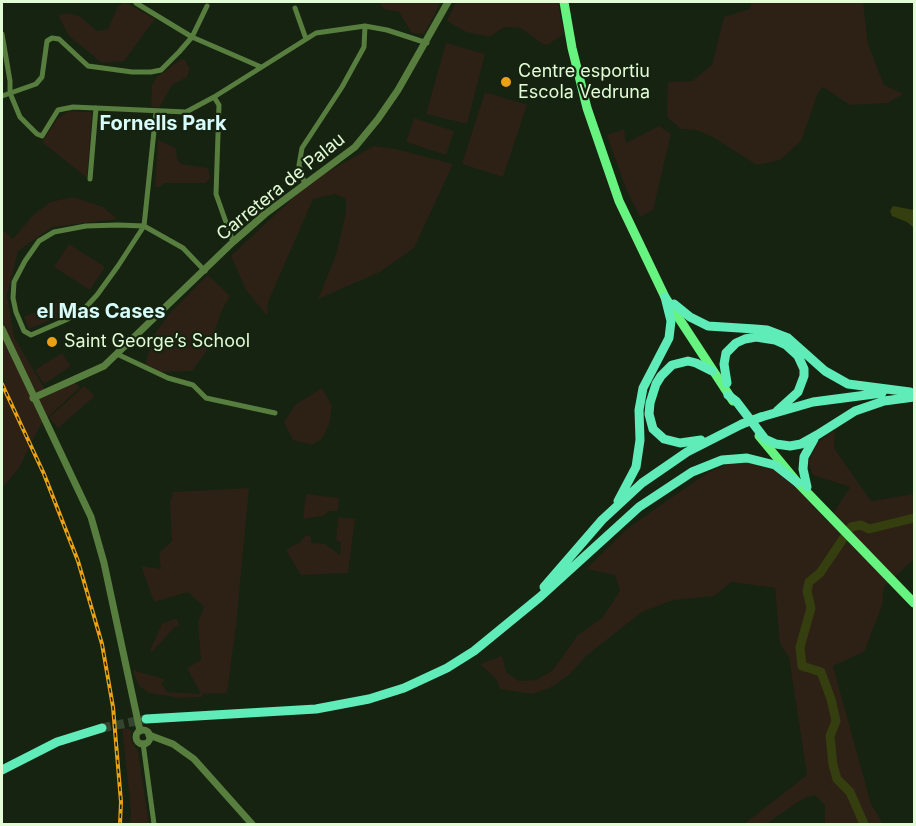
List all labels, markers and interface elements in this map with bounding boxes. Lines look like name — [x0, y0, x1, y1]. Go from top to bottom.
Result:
place label: Centre esportiu Escola Vedruna — [518, 61, 650, 104]
marker: Centre esportiu Escola Vedruna — [499, 75, 513, 89]
district label: Fornells Park — [99, 112, 227, 136]
street label: Carretera de Palau — [213, 129, 349, 245]
district label: el Mas Cases — [37, 300, 165, 324]
place label: Saint George’s School — [64, 331, 250, 353]
marker: Saint George’s School — [45, 335, 59, 349]

